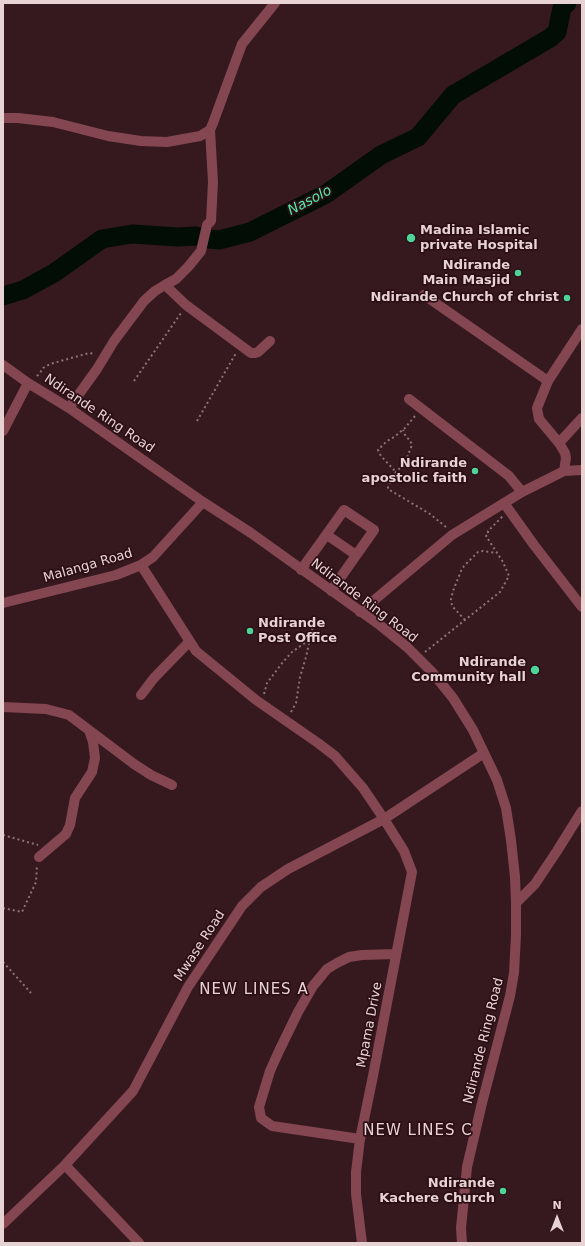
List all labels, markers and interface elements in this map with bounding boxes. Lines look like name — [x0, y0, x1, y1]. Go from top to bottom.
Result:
water label: Nasolo — [285, 182, 335, 220]
place label: Madina Islamic private Hospital — [420, 223, 538, 254]
marker: Madina Islamic private Hospital — [405, 232, 417, 244]
place label: Ndirande Main Masjid — [422, 258, 510, 289]
marker: Ndirande Main Masjid — [513, 268, 523, 278]
place label: Ndirande Church of christ — [370, 290, 559, 306]
marker: Ndirande Church of christ — [562, 293, 572, 303]
street label: Ndirande Ring Road — [41, 371, 157, 457]
place label: Ndirande apostolic faith — [362, 456, 467, 487]
marker: Ndirande apostolic faith — [470, 466, 480, 476]
street label: Malanga Road — [42, 546, 134, 586]
street label: Ndirande Ring Road — [308, 556, 420, 646]
place label: Ndirande Post Office — [258, 616, 337, 647]
marker: Ndirande Post Office — [245, 626, 255, 636]
place label: Ndirande Community hall — [411, 655, 526, 686]
marker: Ndirande Community hall — [529, 664, 541, 676]
street label: Mwase Road — [171, 908, 229, 984]
street label: Ndirande Ring Road — [461, 976, 507, 1106]
district label: NEW LINES A — [199, 981, 309, 999]
street label: Mpama Drive — [354, 981, 386, 1069]
district label: NEW LINES C — [363, 1122, 473, 1140]
place label: Ndirande Kachere Church — [379, 1176, 495, 1207]
marker: Ndirande Kachere Church — [498, 1186, 508, 1196]
north arrow — [537, 1198, 577, 1238]
text: N — [552, 1199, 562, 1212]

